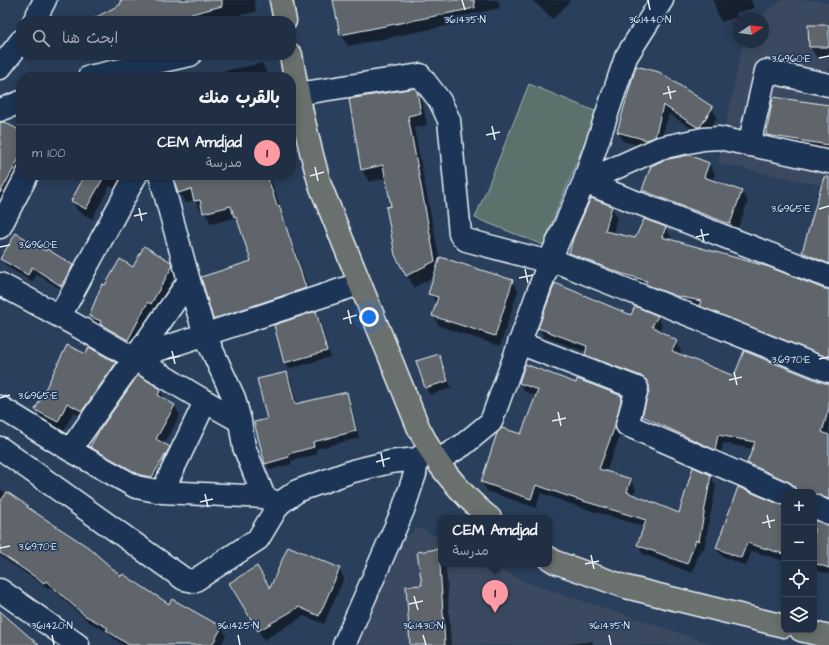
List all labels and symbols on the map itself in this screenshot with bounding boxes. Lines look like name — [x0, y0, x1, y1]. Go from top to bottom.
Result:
north arrow — [733, 12, 769, 48]
text: 36.1435°N — [444, 13, 486, 27]
text: 36.1440°N — [629, 13, 671, 27]
text: 3.6960°E — [771, 52, 811, 66]
text: 3.6965°E — [771, 202, 811, 216]
text: 3.6960°E — [18, 238, 58, 252]
your location — [359, 307, 379, 327]
text: 3.6970°E — [771, 353, 811, 367]
text: 3.6965°E — [18, 389, 58, 403]
text: 3.6970°E — [18, 540, 58, 554]
pin: 1 — [482, 580, 508, 613]
text: 36.1420°N — [31, 619, 73, 633]
text: 36.1425°N — [217, 619, 259, 633]
text: 36.1430°N — [403, 619, 443, 633]
text: 36.1435°N — [588, 619, 630, 633]

